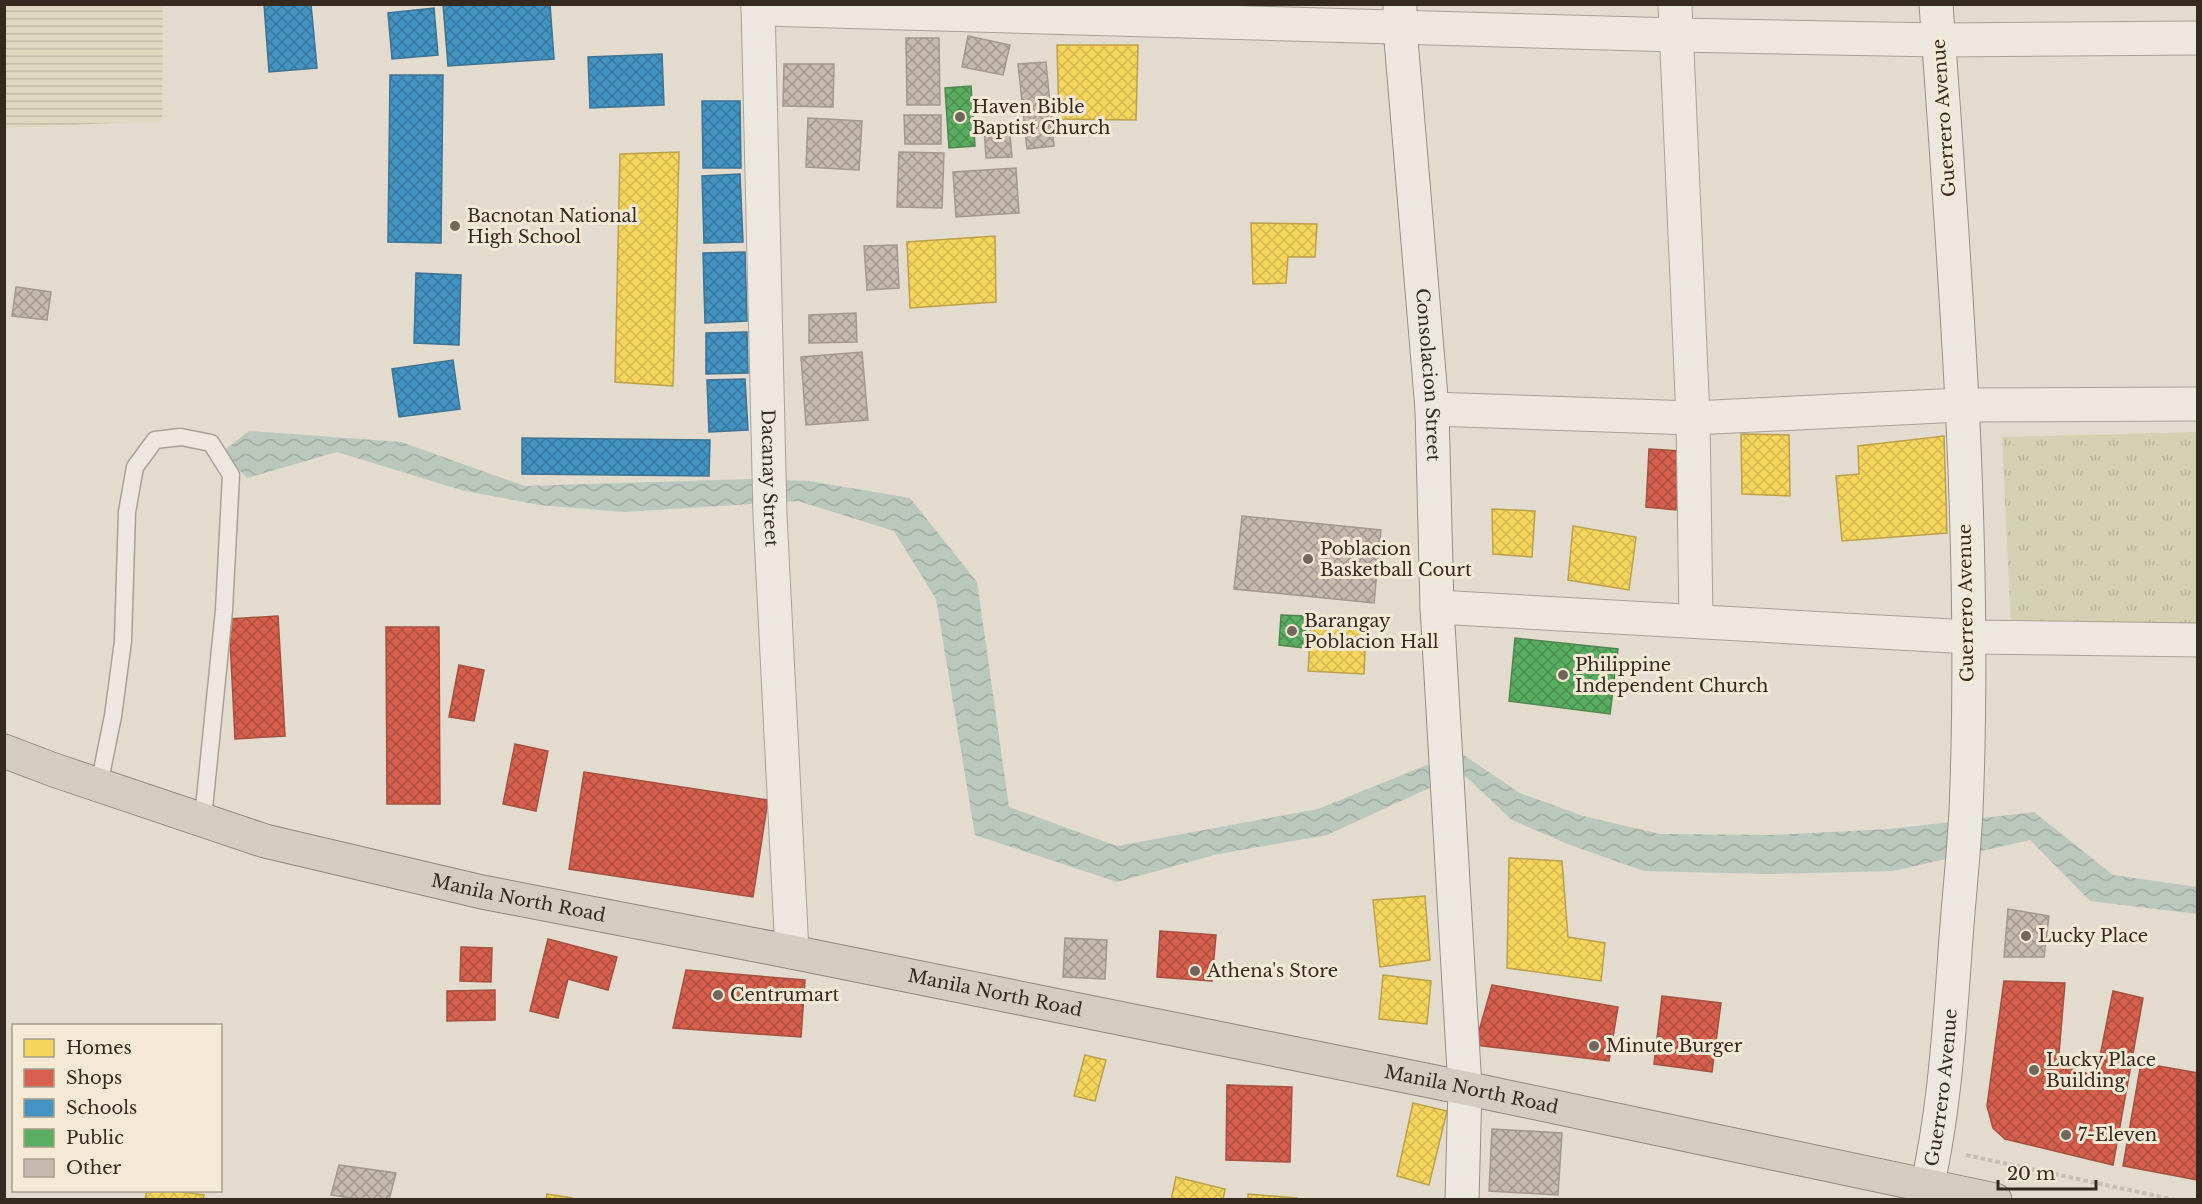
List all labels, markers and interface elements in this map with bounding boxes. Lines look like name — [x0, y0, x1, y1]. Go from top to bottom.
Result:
street label: Guerrero Avenue — [1927, 38, 1961, 198]
place label: Haven Bible Baptist Church — [972, 96, 1110, 139]
marker: Haven Bible Baptist Church — [953, 110, 967, 124]
place label: Bacnotan National High School — [467, 205, 638, 248]
marker: Bacnotan National High School — [448, 219, 462, 233]
street label: Consolacion Street — [1411, 287, 1444, 462]
street label: Dacanay Street — [757, 409, 783, 547]
street label: Guerrero Avenue — [1954, 524, 1978, 682]
place label: Poblacion Basketball Court — [1320, 538, 1472, 581]
marker: Poblacion Basketball Court — [1301, 552, 1315, 566]
place label: Barangay Poblacion Hall — [1304, 610, 1439, 653]
marker: Barangay Poblacion Hall — [1285, 624, 1299, 638]
place label: Philippine Independent Church — [1575, 654, 1768, 697]
marker: Philippine Independent Church — [1556, 668, 1570, 682]
street label: Manila North Road — [429, 869, 607, 927]
place label: Lucky Place — [2038, 925, 2148, 947]
marker: Lucky Place — [2019, 929, 2033, 943]
place label: Athena's Store — [1206, 960, 1338, 982]
marker: Athena's Store — [1188, 964, 1202, 978]
street label: Manila North Road — [906, 965, 1084, 1021]
place label: Centrumart — [730, 984, 839, 1006]
marker: Centrumart — [711, 988, 725, 1002]
street label: Guerrero Avenue — [1921, 1008, 1962, 1168]
legend — [12, 1024, 222, 1192]
place label: Minute Burger — [1606, 1035, 1743, 1057]
text: Homes — [66, 1037, 132, 1059]
marker: Minute Burger — [1587, 1039, 1601, 1053]
place label: Lucky Place Building — [2046, 1049, 2156, 1092]
street label: Manila North Road — [1382, 1061, 1561, 1118]
marker: Lucky Place Building — [2027, 1063, 2041, 1077]
text: Shops — [66, 1067, 122, 1089]
text: Schools — [66, 1097, 137, 1119]
place label: 7-Eleven — [2078, 1124, 2157, 1146]
text: Public — [66, 1127, 124, 1149]
marker: 7-Eleven — [2059, 1128, 2073, 1142]
scale bar — [1998, 1153, 2096, 1191]
text: Other — [66, 1157, 122, 1179]
text: 20 m — [2007, 1163, 2055, 1185]

